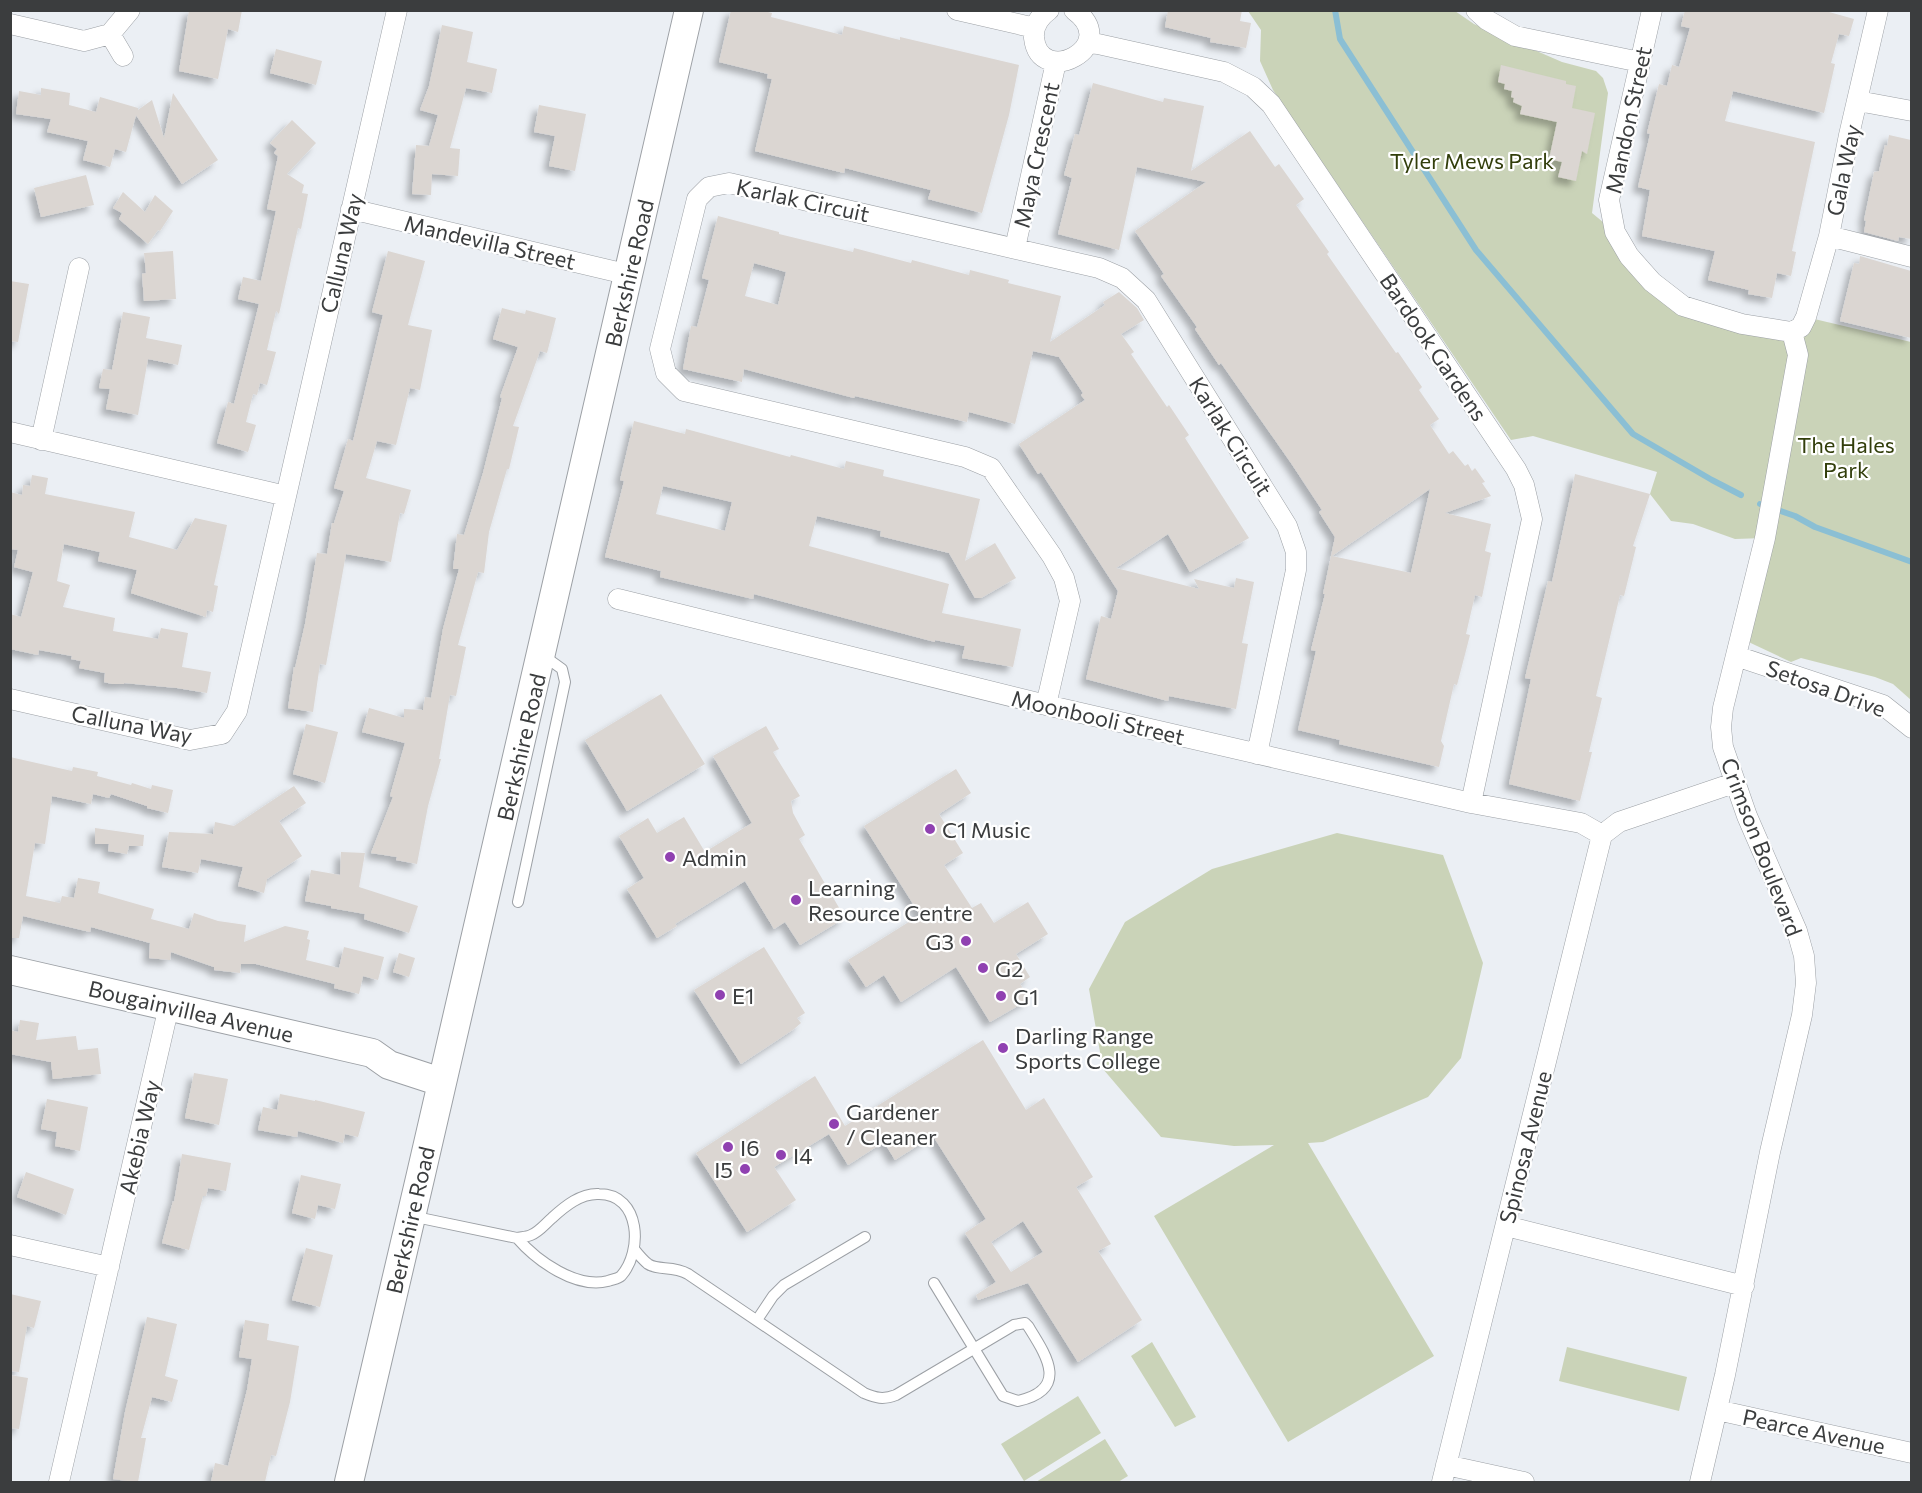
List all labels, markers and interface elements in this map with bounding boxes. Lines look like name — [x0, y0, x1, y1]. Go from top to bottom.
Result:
street label: Mandon Street — [1599, 44, 1657, 196]
street label: Maya Crescent — [1007, 80, 1065, 230]
street label: Gala Way — [1820, 122, 1866, 218]
park label: Tyler Mews Park — [1390, 147, 1554, 174]
street label: Karlak Circuit — [734, 173, 872, 227]
street label: Calluna Way — [314, 190, 368, 316]
street label: Berkshire Road — [599, 197, 659, 349]
street label: Mandevilla Street — [402, 209, 578, 275]
street label: Bardook Gardens — [1375, 268, 1493, 426]
street label: Karlak Circuit — [1184, 371, 1278, 501]
park label: The Hales Park — [1797, 431, 1895, 483]
street label: Setosa Drive — [1763, 654, 1889, 722]
street label: Berkshire Road — [491, 671, 551, 823]
street label: Moonbooli Street — [1009, 684, 1187, 750]
street label: Calluna Way — [69, 699, 195, 749]
street label: Crimson Boulevard — [1716, 754, 1808, 940]
place label: C1 Music — [942, 816, 1031, 843]
marker: C1 Music — [923, 822, 937, 836]
place label: Admin — [682, 844, 747, 871]
marker: Admin — [663, 850, 677, 864]
place label: Learning Resource Centre — [808, 874, 973, 926]
marker: Learning Resource Centre — [789, 893, 803, 907]
place label: G3 — [925, 928, 954, 955]
marker: G3 — [959, 934, 973, 948]
place label: G2 — [995, 955, 1023, 982]
marker: G2 — [976, 961, 990, 975]
street label: Bougainvillea Avenue — [86, 974, 296, 1048]
place label: E1 — [732, 982, 754, 1009]
place label: G1 — [1013, 983, 1039, 1010]
marker: E1 — [713, 988, 727, 1002]
marker: G1 — [994, 989, 1008, 1003]
place label: Darling Range Sports College — [1015, 1022, 1160, 1074]
marker: Darling Range Sports College — [996, 1041, 1010, 1055]
street label: Spinosa Avenue — [1493, 1068, 1557, 1226]
street label: Akebia Way — [113, 1077, 165, 1197]
place label: Gardener / Cleaner — [846, 1098, 940, 1150]
marker: Gardener / Cleaner — [827, 1117, 841, 1131]
place label: I6 — [740, 1134, 760, 1161]
marker: I6 — [721, 1140, 735, 1154]
place label: I4 — [793, 1142, 812, 1169]
street label: Berkshire Road — [380, 1144, 440, 1296]
marker: I4 — [774, 1148, 788, 1162]
place label: I5 — [714, 1156, 733, 1183]
marker: I5 — [738, 1162, 752, 1176]
street label: Pearce Avenue — [1740, 1403, 1888, 1459]

